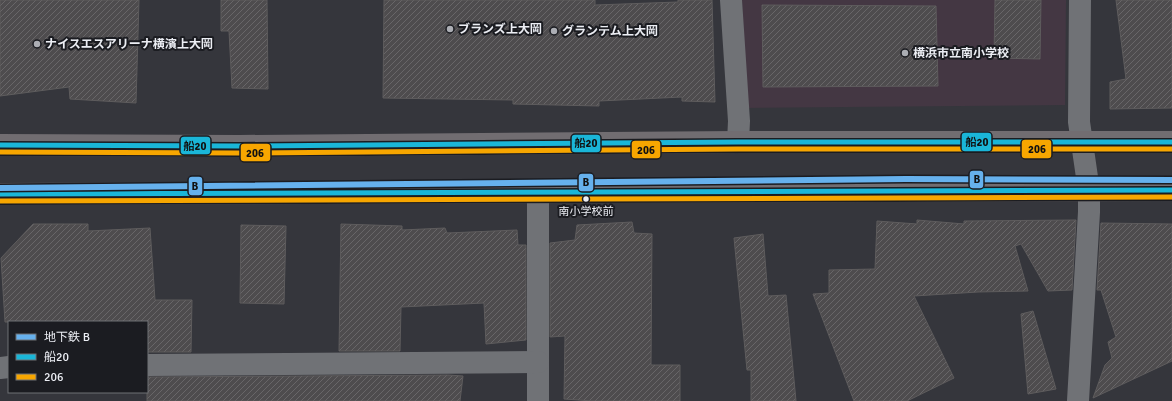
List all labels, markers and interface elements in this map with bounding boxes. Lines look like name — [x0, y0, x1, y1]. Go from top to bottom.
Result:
place label: ブランズ上大岡 — [458, 22, 542, 37]
marker: ブランズ上大岡 — [445, 24, 455, 34]
place label: グランテム上大岡 — [562, 24, 658, 39]
marker: グランテム上大岡 — [549, 26, 559, 36]
place label: ナイスエスアリーナ横濱上大岡 — [45, 37, 213, 52]
marker: ナイスエスアリーナ横濱上大岡 — [32, 39, 42, 49]
place label: 横浜市立南小学校 — [913, 46, 1009, 61]
marker: 横浜市立南小学校 — [900, 48, 910, 58]
line badge: 船20 — [961, 132, 992, 152]
line badge: 船20 — [571, 134, 601, 153]
line badge: 船20 — [180, 136, 211, 155]
text: 船20 — [966, 136, 988, 149]
text: 船20 — [575, 137, 597, 150]
line badge: 206 — [1021, 139, 1052, 159]
text: 船20 — [184, 140, 206, 153]
line badge: 206 — [631, 140, 661, 159]
line badge: 206 — [240, 143, 271, 162]
text: 206 — [1028, 143, 1046, 156]
text: 206 — [637, 144, 655, 157]
text: 206 — [246, 147, 264, 160]
line badge: B — [969, 170, 984, 189]
line badge: B — [578, 173, 594, 192]
text: B — [974, 173, 981, 186]
line badge: B — [188, 176, 203, 196]
text: B — [583, 176, 590, 189]
text: B — [192, 180, 199, 193]
marker: 南小学校前 — [581, 194, 591, 204]
place label: 南小学校前 — [559, 205, 614, 218]
legend — [8, 321, 148, 393]
text: 地下鉄 B — [44, 330, 90, 345]
text: 船20 — [44, 350, 69, 365]
text: 206 — [44, 370, 63, 385]

